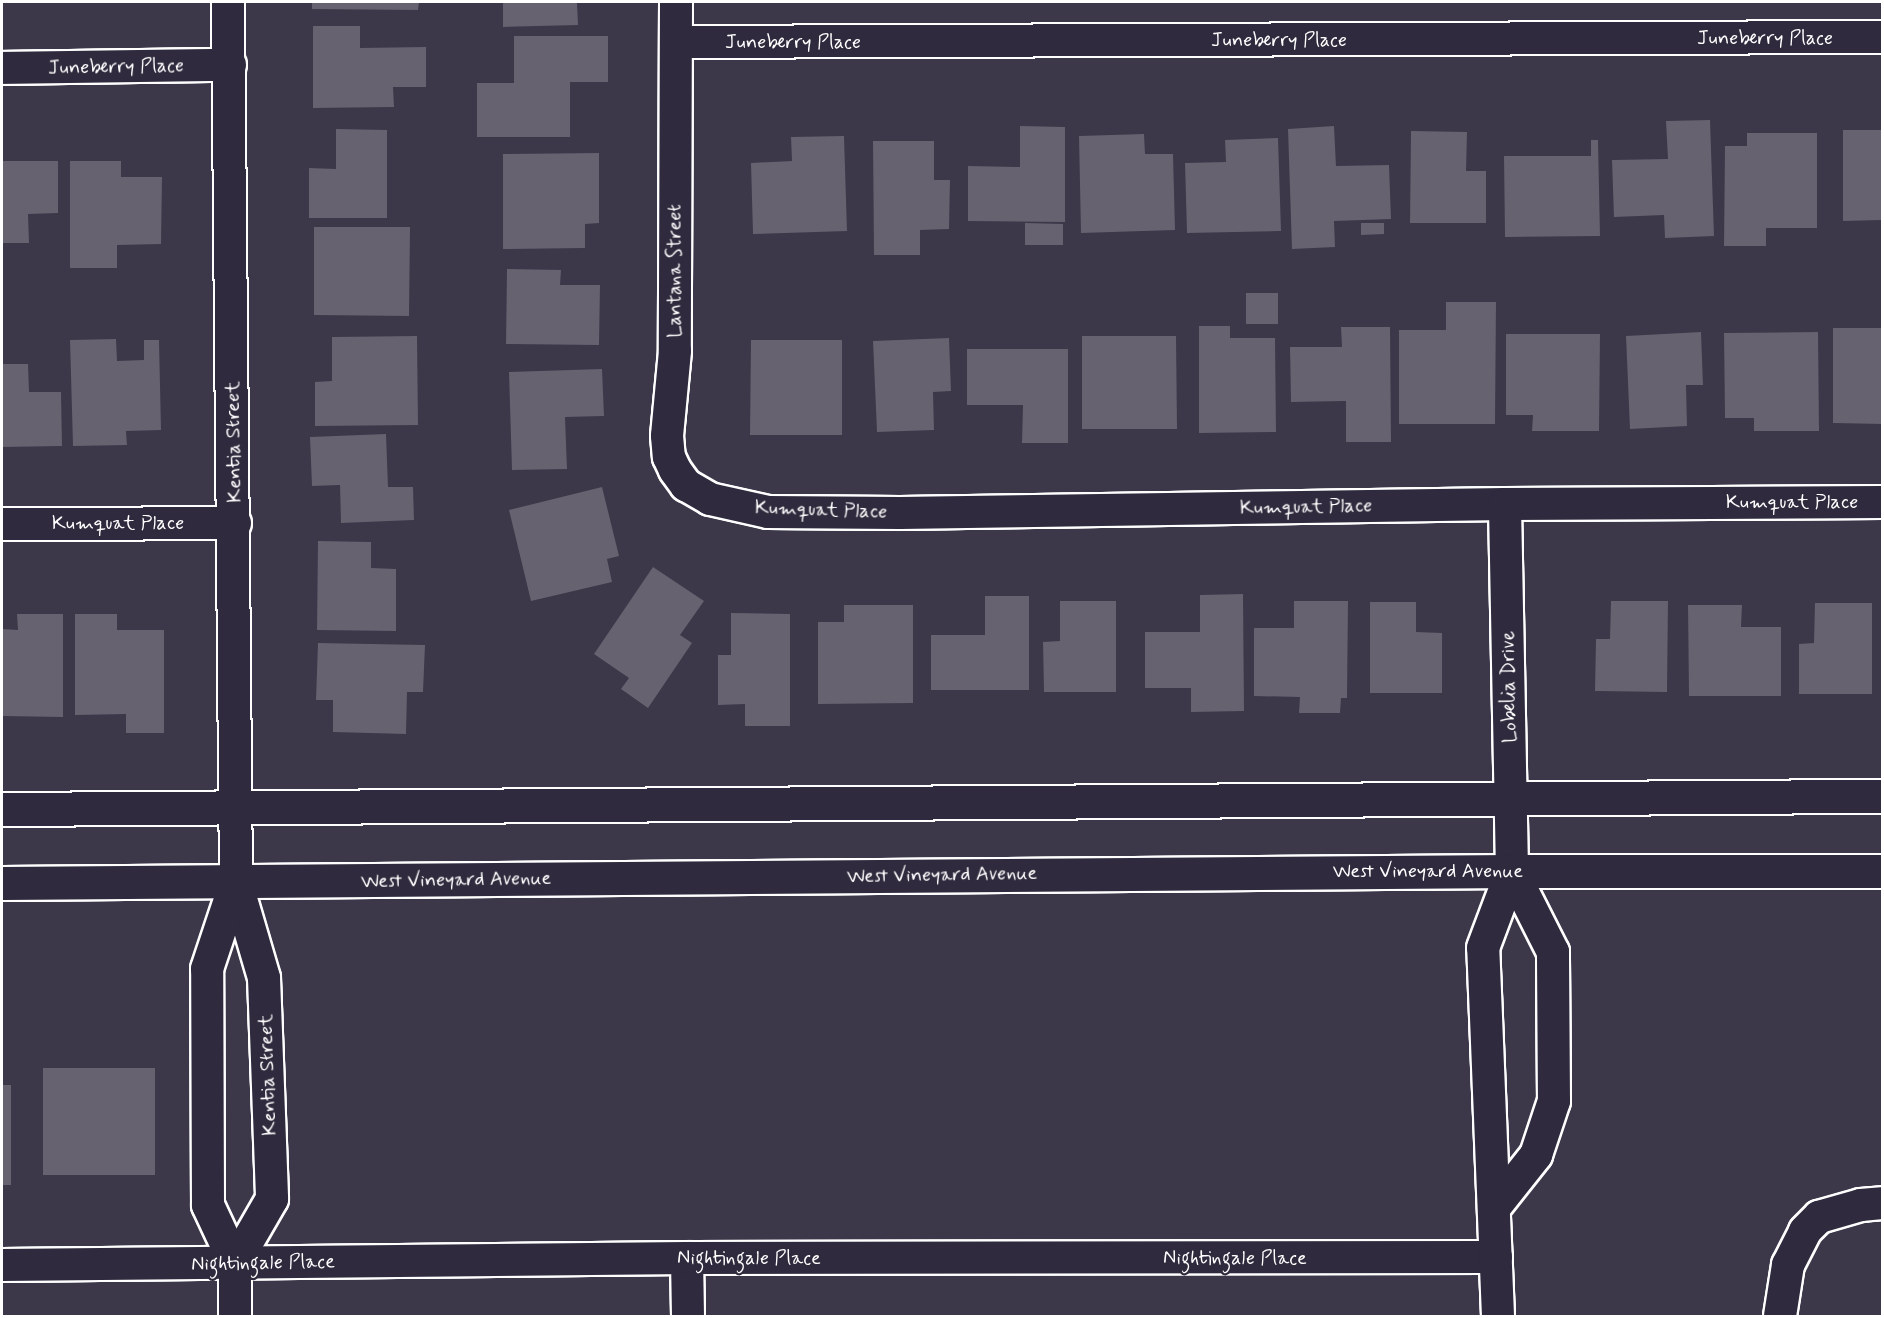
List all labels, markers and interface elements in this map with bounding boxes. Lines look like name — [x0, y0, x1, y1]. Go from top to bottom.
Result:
street label: Juneberry Place — [1697, 26, 1833, 50]
street label: Juneberry Place — [1211, 28, 1347, 52]
street label: Juneberry Place — [725, 30, 861, 54]
street label: Juneberry Place — [48, 54, 184, 80]
street label: Lantana Street — [663, 202, 687, 340]
street label: Kentia Street — [221, 381, 247, 503]
street label: Kumquat Place — [1725, 490, 1859, 514]
street label: Kumquat Place — [1239, 494, 1373, 520]
street label: Kumquat Place — [754, 496, 888, 524]
street label: Kumquat Place — [51, 511, 185, 535]
street label: Lobelia Drive — [1496, 631, 1522, 743]
street label: West Vineyard Avenue — [1332, 859, 1524, 883]
street label: West Vineyard Avenue — [846, 861, 1038, 889]
street label: West Vineyard Avenue — [360, 866, 552, 894]
street label: Kentia Street — [254, 1014, 282, 1136]
street label: Nightingale Place — [678, 1246, 820, 1270]
street label: Nightingale Place — [1164, 1246, 1306, 1270]
street label: Nightingale Place — [192, 1250, 334, 1276]

